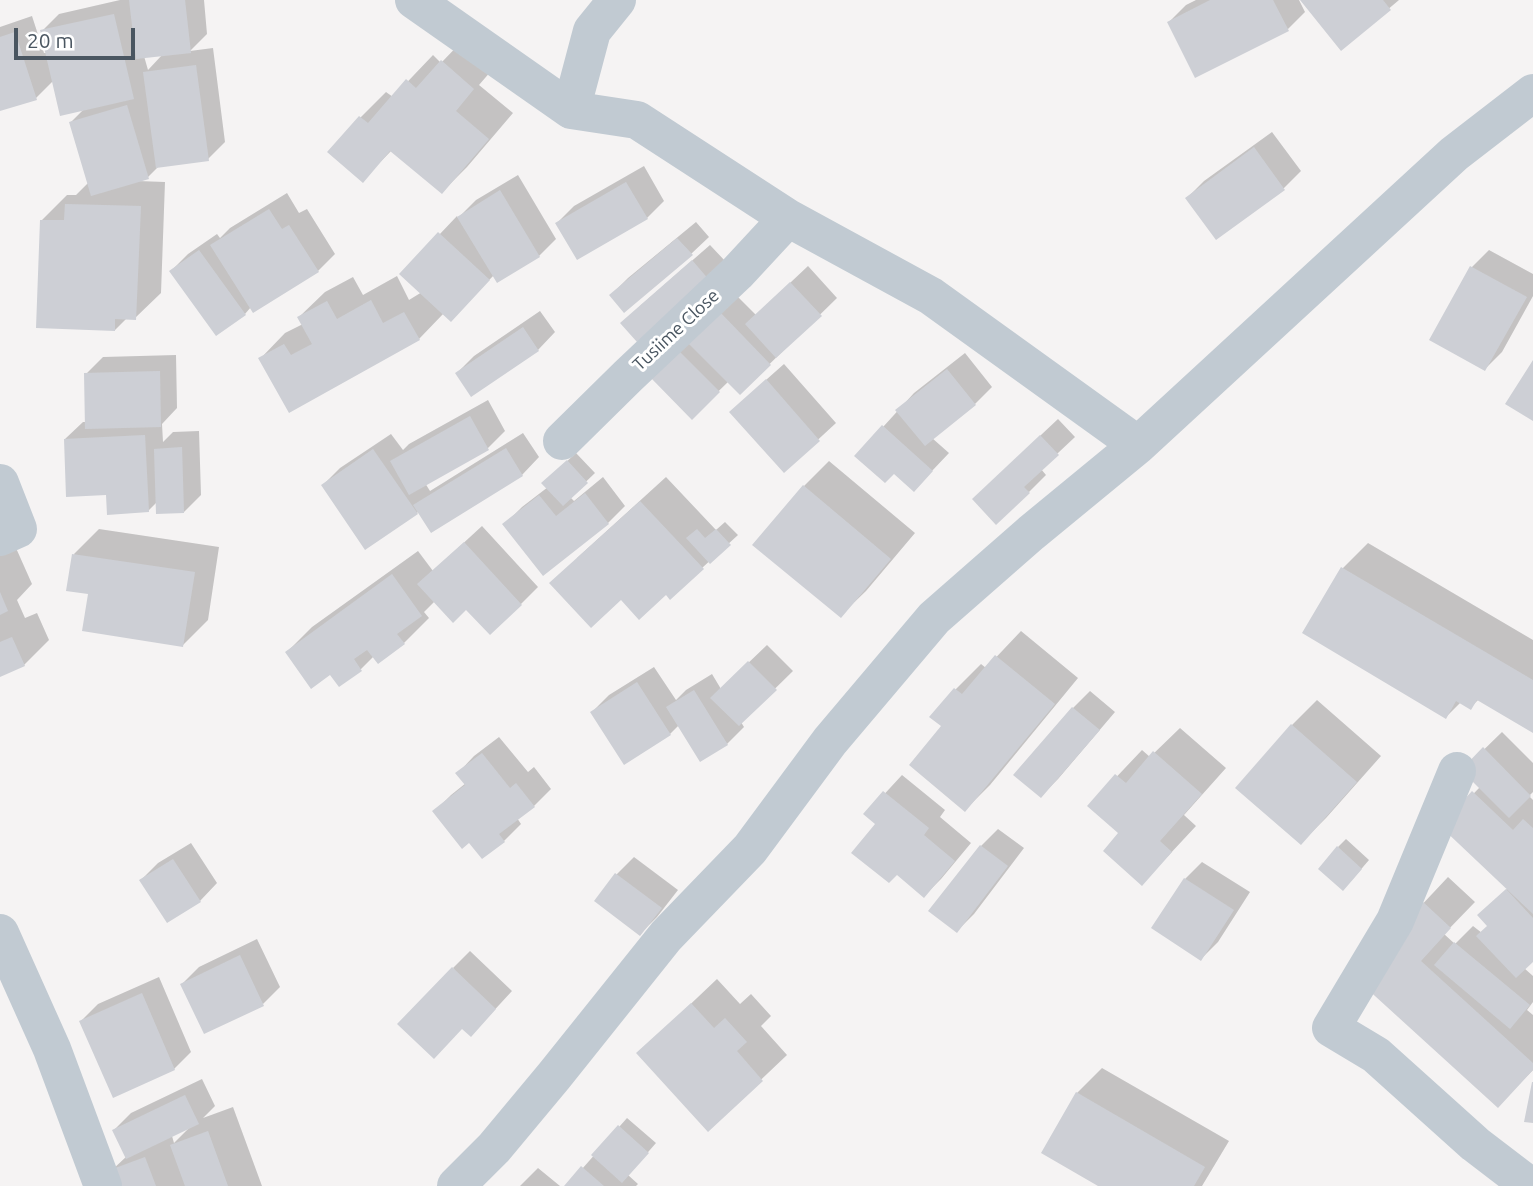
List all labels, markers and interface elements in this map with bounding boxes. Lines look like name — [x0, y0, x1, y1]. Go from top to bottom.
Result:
scale bar — [18, 14, 138, 58]
text: 20 m — [27, 28, 74, 52]
street label: Tusiime Close — [628, 285, 724, 375]

